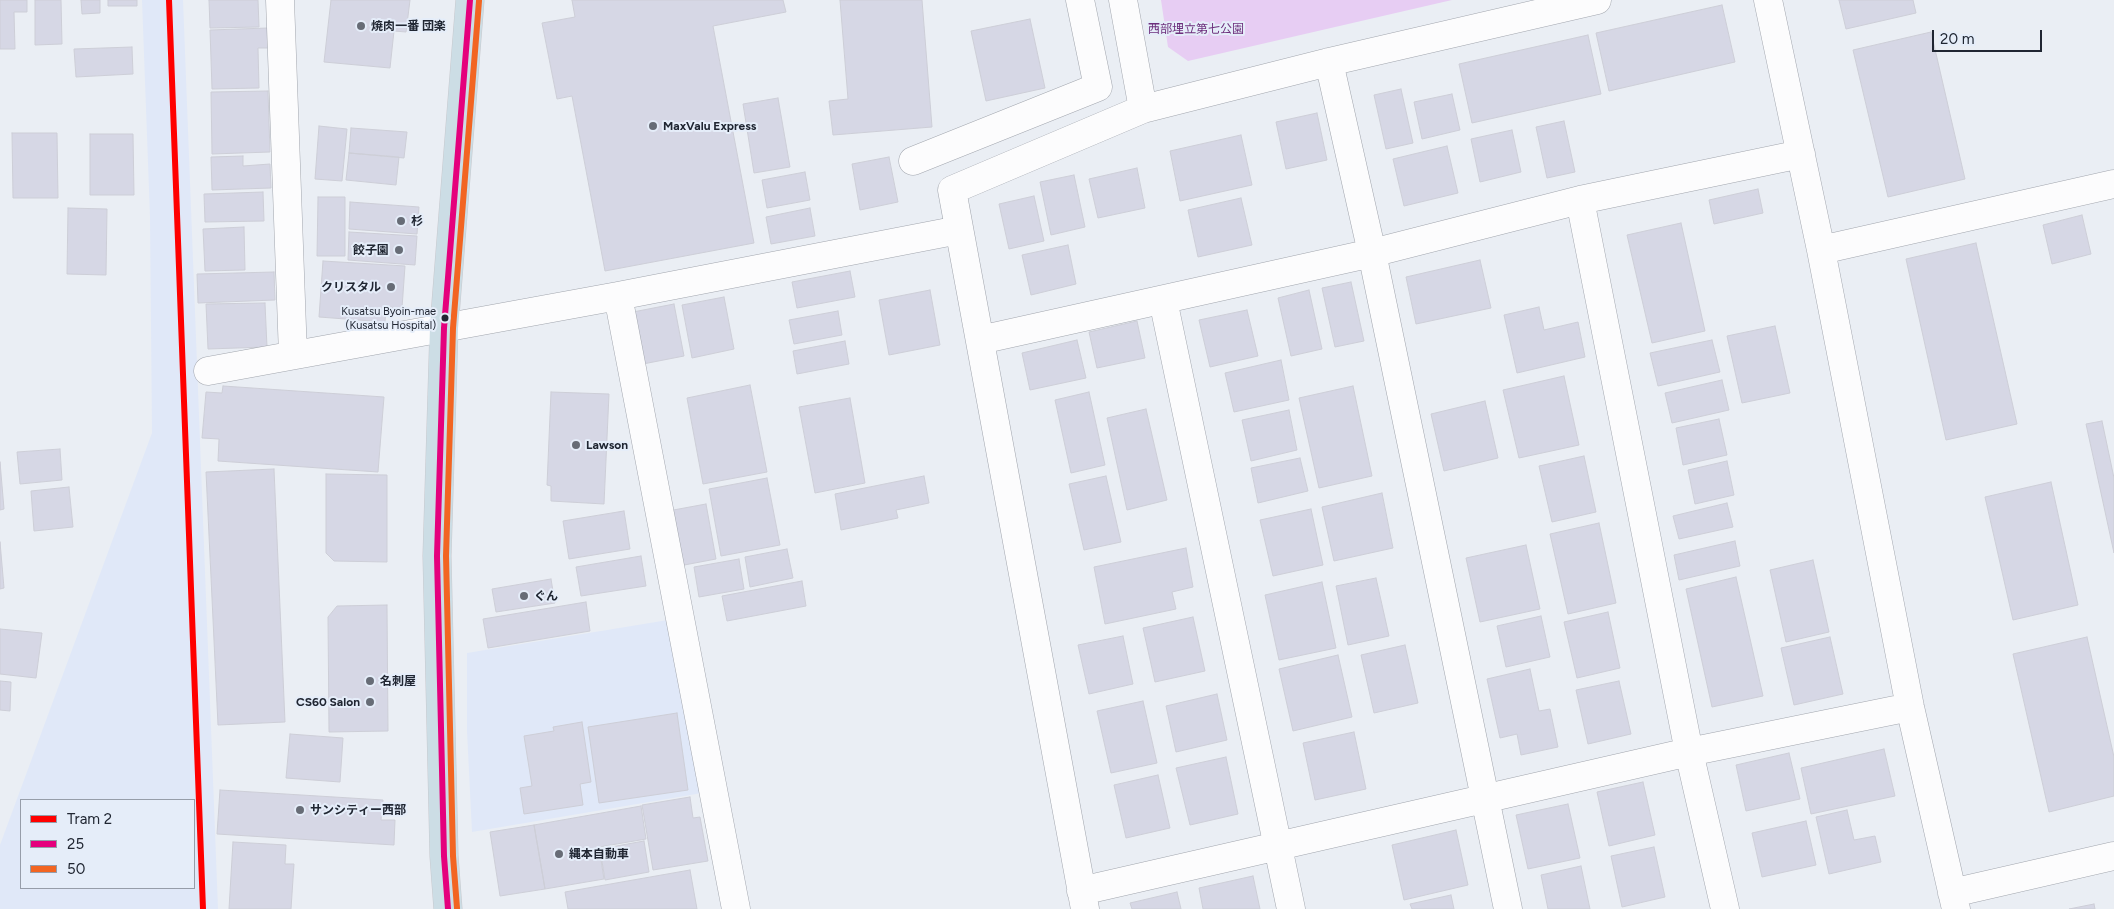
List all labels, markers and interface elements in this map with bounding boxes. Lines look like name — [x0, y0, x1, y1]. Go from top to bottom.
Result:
place label: 焼肉一番 団楽 — [371, 19, 446, 33]
marker: 焼肉一番 団楽 — [355, 20, 367, 32]
scale bar — [1934, 20, 2044, 52]
park label: 西部埋立第七公園 — [1148, 22, 1244, 36]
text: 20 m — [1940, 30, 1974, 48]
place label: MaxValu Express — [663, 119, 756, 133]
marker: MaxValu Express — [647, 120, 659, 132]
place label: 杉 — [411, 214, 423, 228]
marker: 杉 — [395, 215, 407, 227]
place label: 餃子園 — [353, 243, 389, 257]
marker: 餃子園 — [393, 244, 405, 256]
place label: クリスタル — [321, 280, 381, 294]
marker: クリスタル — [385, 281, 397, 293]
place label: Kusatsu Byoin-mae (Kusatsu Hospital) — [341, 305, 436, 331]
marker: Kusatsu Byoin-mae (Kusatsu Hospital) — [440, 313, 450, 323]
place label: Lawson — [586, 438, 628, 452]
marker: Lawson — [570, 439, 582, 451]
place label: ぐん — [534, 589, 558, 603]
marker: ぐん — [518, 590, 530, 602]
place label: 名刺屋 — [380, 674, 416, 688]
marker: 名刺屋 — [364, 675, 376, 687]
place label: CS60 Salon — [296, 695, 360, 709]
marker: CS60 Salon — [364, 696, 376, 708]
legend — [20, 799, 195, 889]
place label: サンシティー西部 — [310, 803, 406, 817]
marker: サンシティー西部 — [294, 804, 306, 816]
text: Tram 2 — [67, 810, 112, 828]
text: 25 — [67, 835, 84, 853]
place label: 縄本自動車 — [569, 847, 629, 861]
marker: 縄本自動車 — [553, 848, 565, 860]
text: 50 — [67, 860, 85, 878]

